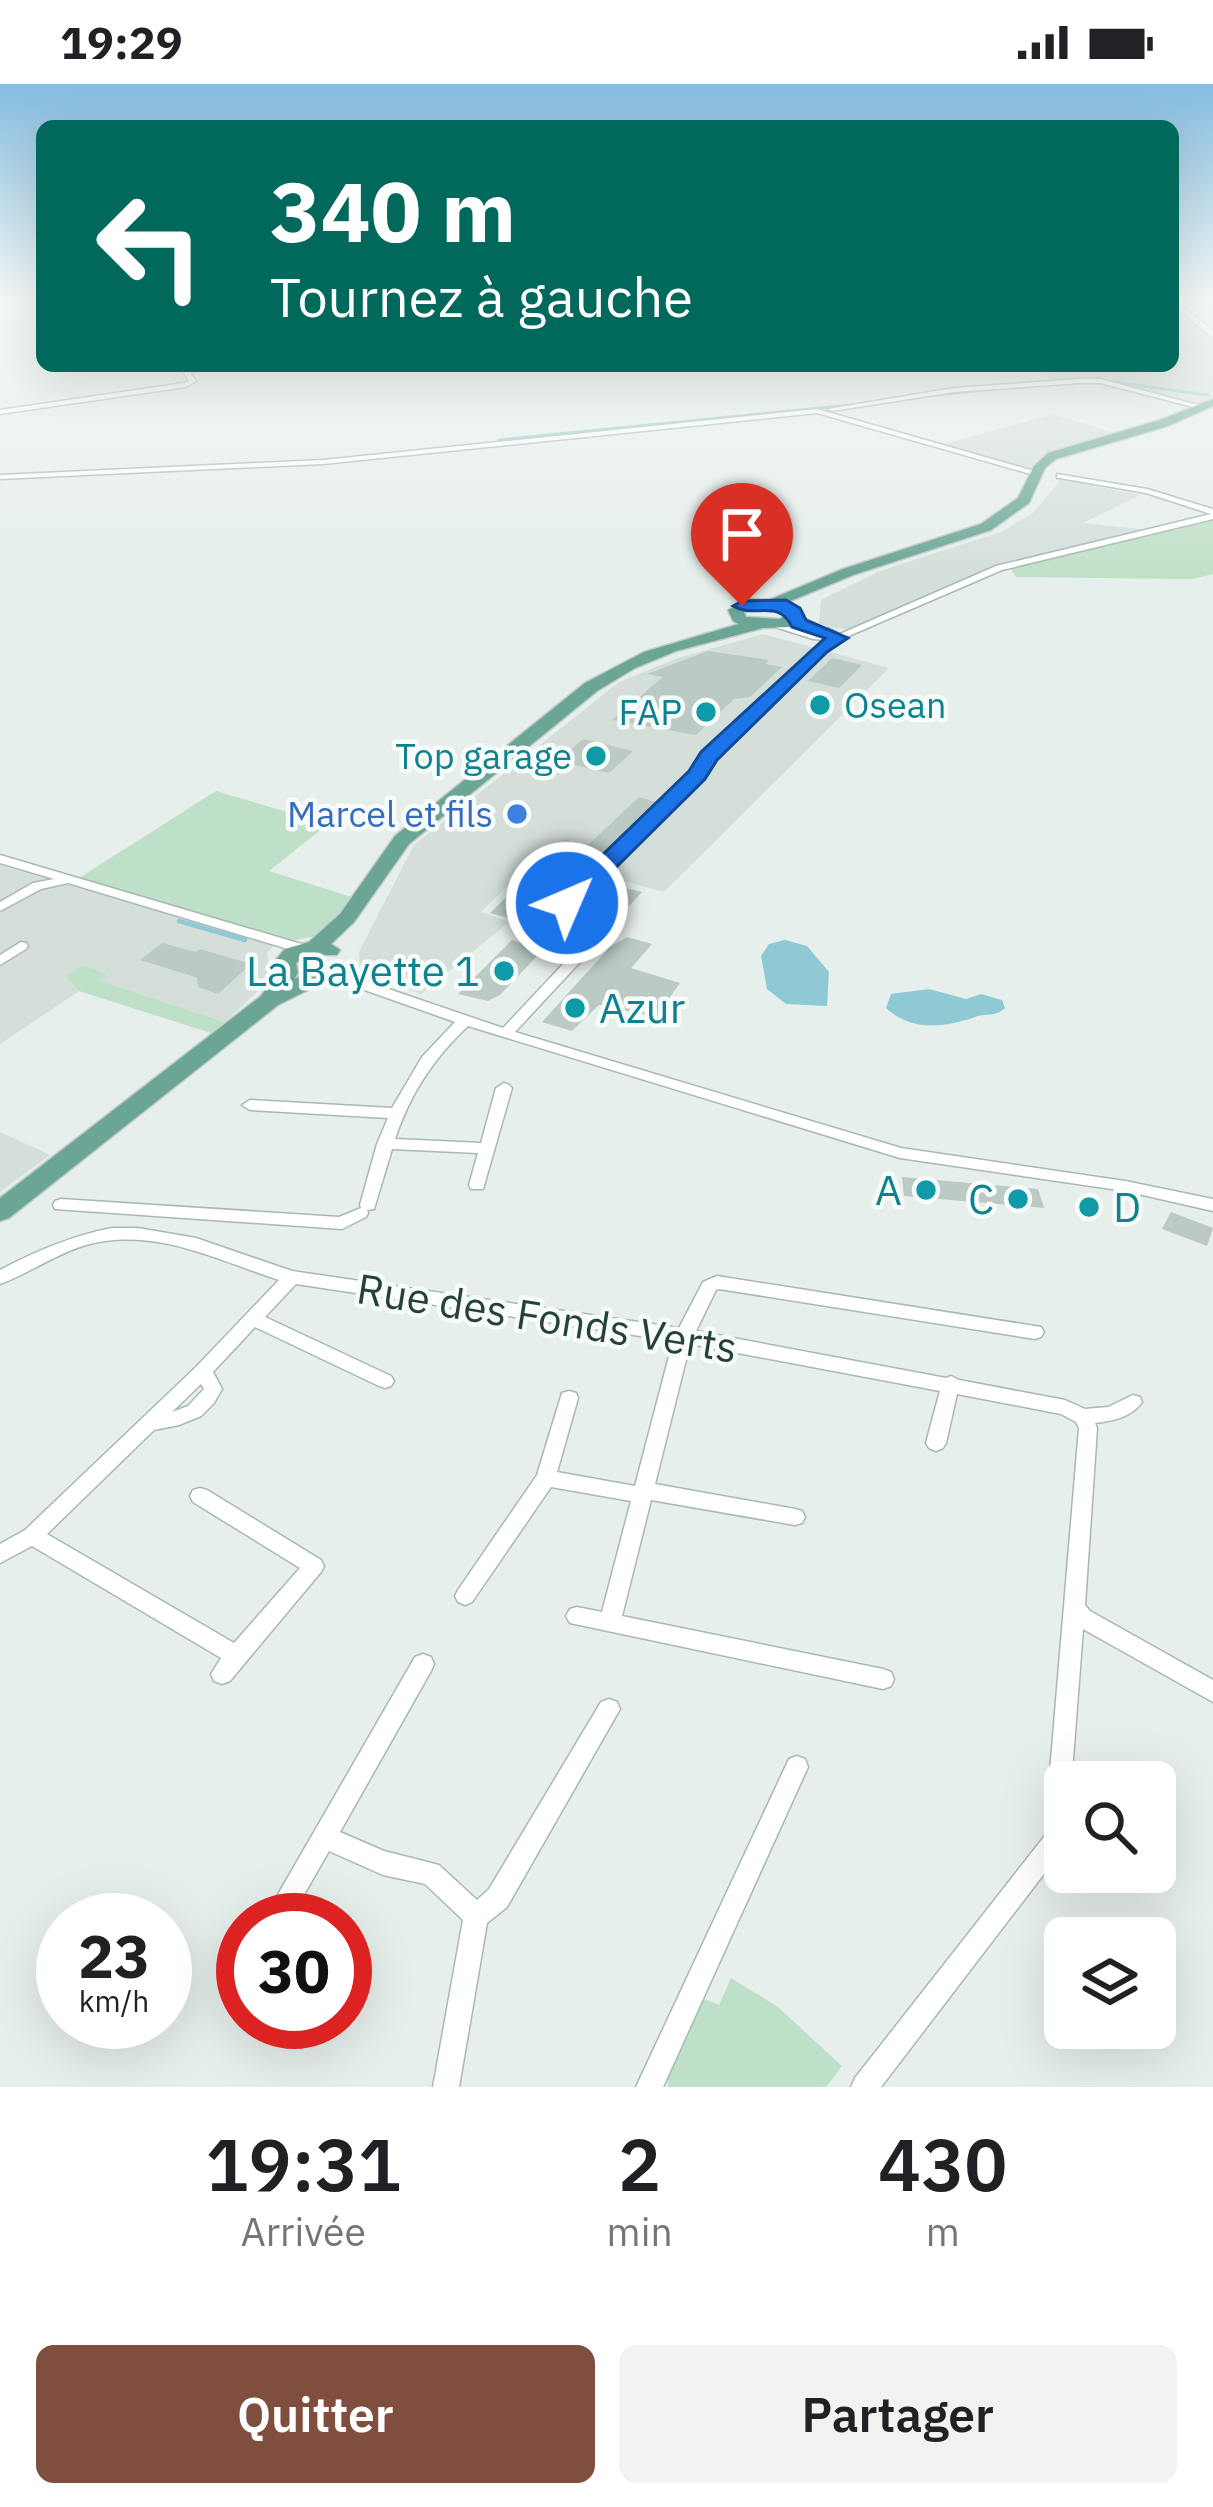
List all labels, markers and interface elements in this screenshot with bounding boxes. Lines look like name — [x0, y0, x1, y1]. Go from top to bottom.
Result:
text: 19:29 — [60, 13, 183, 71]
text: 340 m — [270, 156, 516, 265]
icon: left — [72, 168, 228, 324]
text: Tournez à gauche — [270, 262, 693, 332]
pin — [691, 483, 793, 606]
icon: arrive — [709, 501, 775, 567]
place label: Osean — [844, 681, 946, 728]
place label: FAP — [619, 688, 682, 735]
marker: Osean — [807, 692, 833, 718]
marker: FAP — [693, 699, 719, 725]
place label: Top garage — [395, 732, 572, 779]
marker: Top garage — [583, 743, 609, 769]
place label: Marcel et fils — [287, 790, 493, 837]
marker: Marcel et fils — [504, 801, 530, 827]
position arrow — [504, 840, 630, 966]
place label: La Bayette 1 — [246, 943, 480, 998]
marker: La Bayette 1 — [491, 958, 517, 984]
place label: Azur — [599, 980, 685, 1035]
marker: Azur — [562, 995, 588, 1021]
place label: A — [875, 1162, 902, 1217]
place label: C — [968, 1171, 994, 1226]
marker: A — [913, 1177, 939, 1203]
place label: D — [1113, 1179, 1141, 1234]
marker: C — [1005, 1186, 1031, 1212]
marker: D — [1076, 1194, 1102, 1220]
street label: Rue des Fonds Verts — [353, 1260, 741, 1375]
map controls — [1044, 1761, 1176, 2049]
button: search — [1044, 1761, 1176, 1893]
speed limit sign: 30 — [216, 1893, 372, 2049]
text: 23 — [78, 1916, 150, 1995]
button: layers — [1044, 1917, 1176, 2049]
text: km/h — [79, 1981, 149, 2020]
text: 19:31 — [205, 2117, 401, 2211]
text: 2 — [618, 2117, 661, 2211]
text: 430 — [878, 2117, 1008, 2211]
text: Arrivée — [241, 2206, 366, 2257]
text: min — [607, 2206, 673, 2257]
text: m — [926, 2206, 960, 2257]
button: Quitter — [36, 2345, 595, 2483]
button: Partager — [619, 2345, 1177, 2483]

